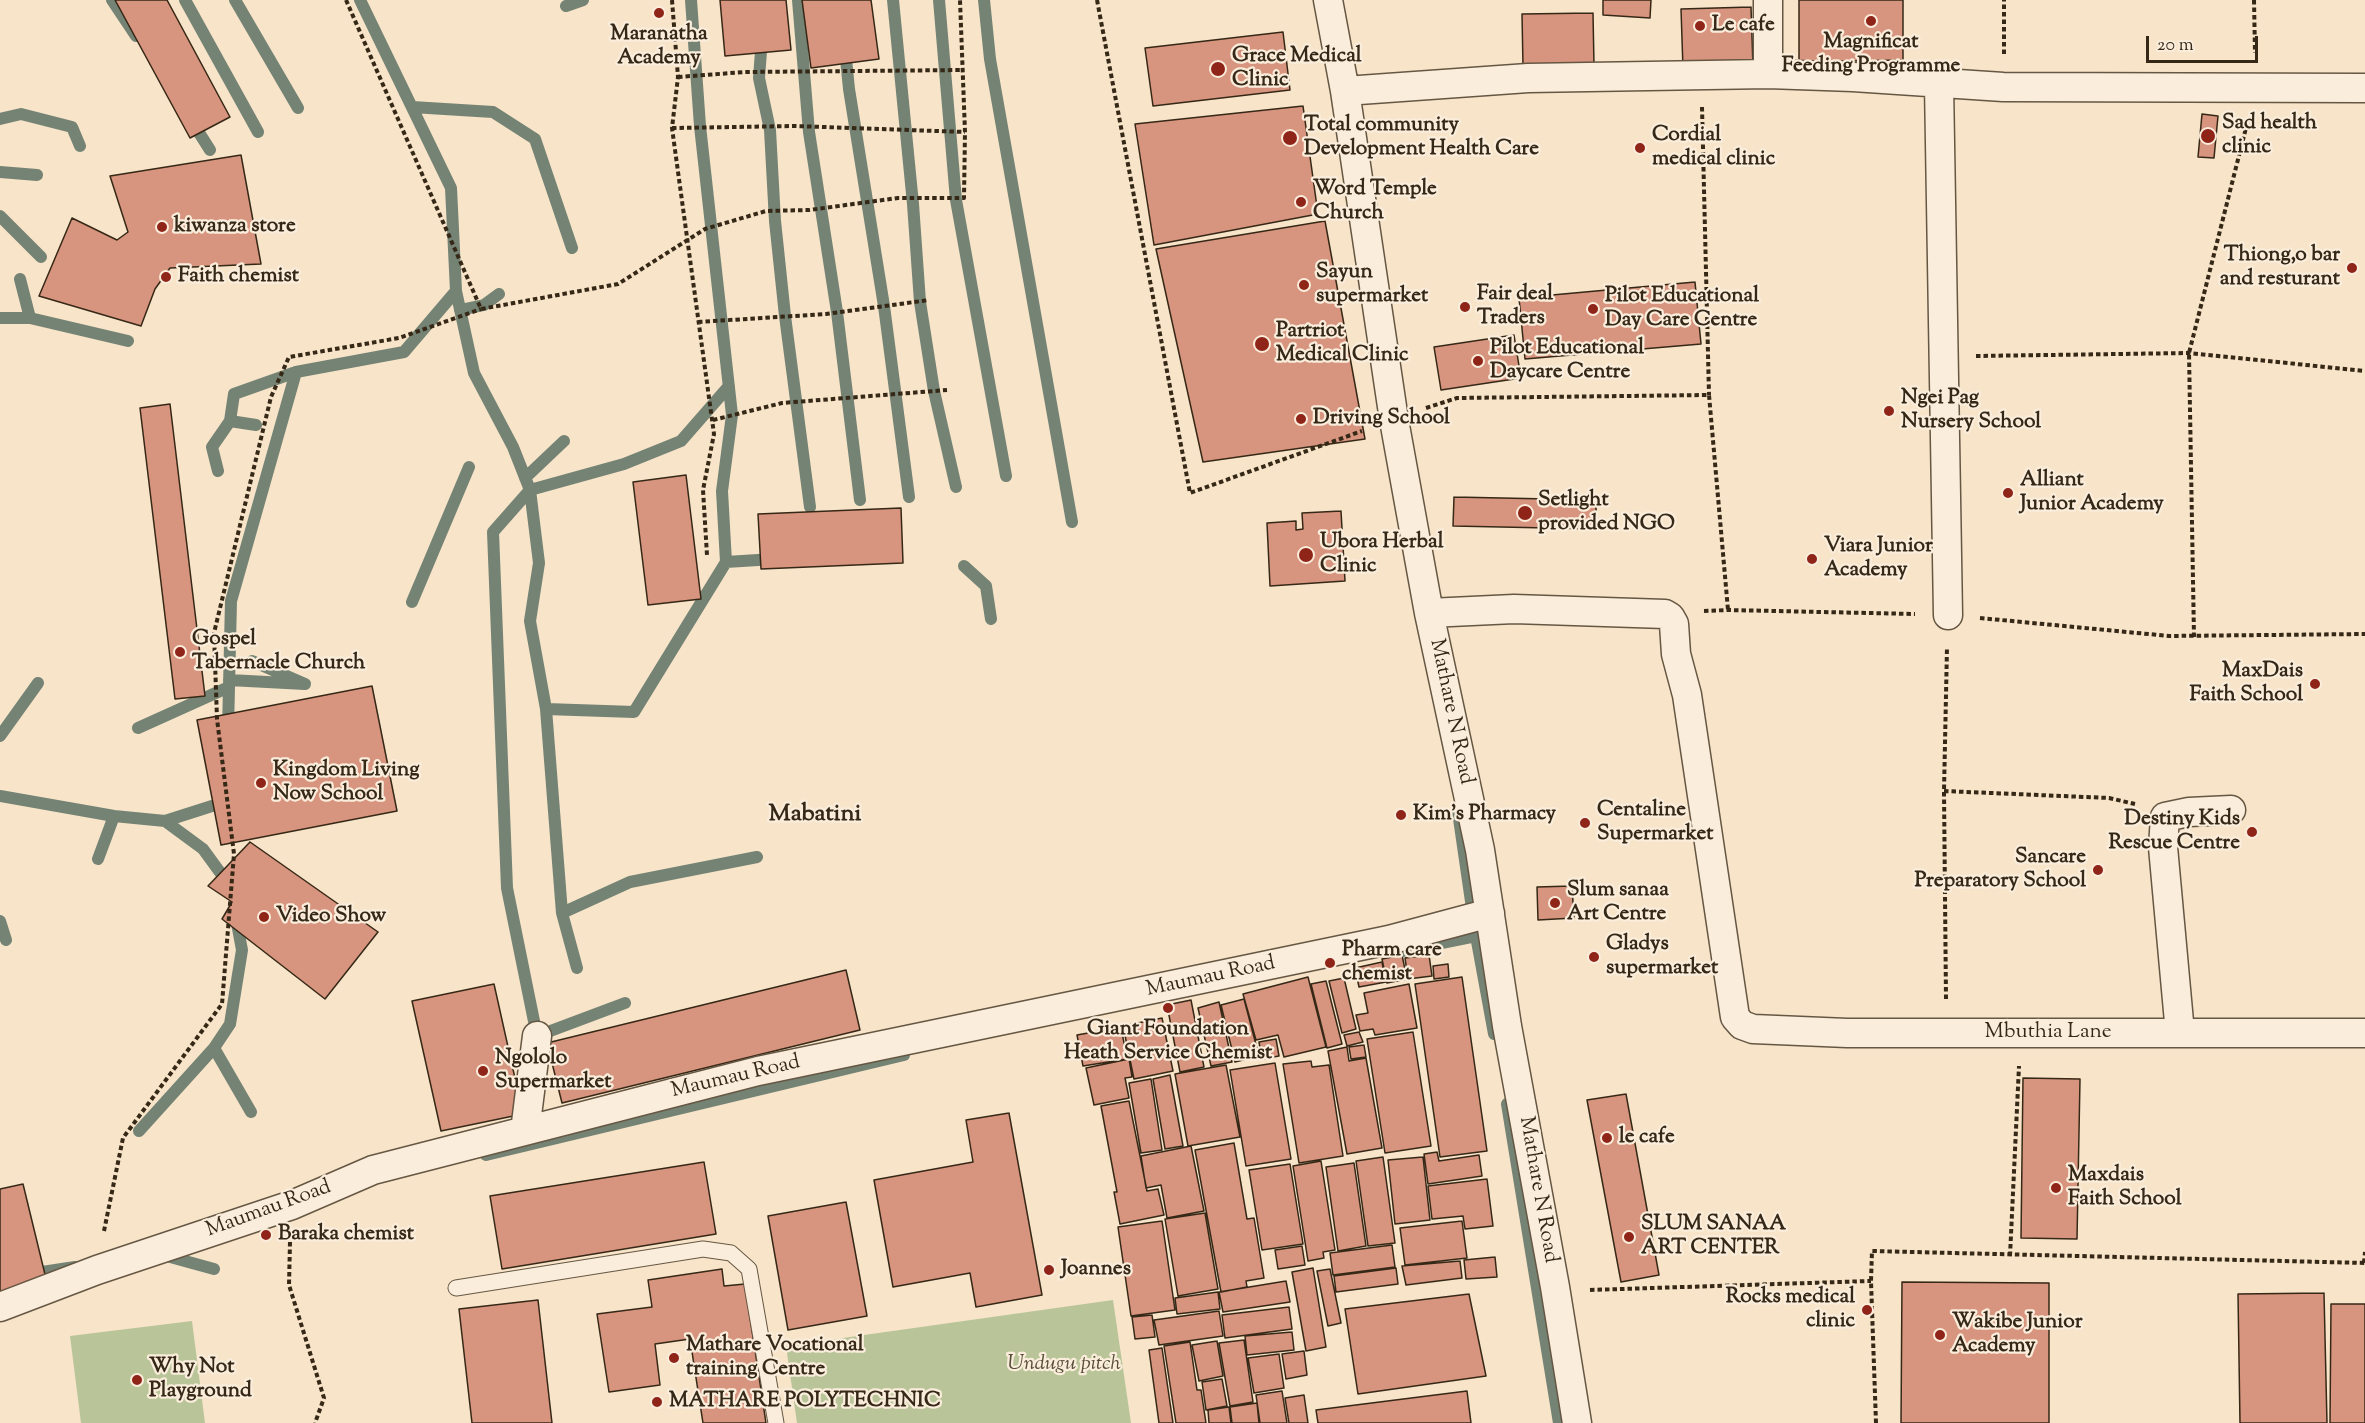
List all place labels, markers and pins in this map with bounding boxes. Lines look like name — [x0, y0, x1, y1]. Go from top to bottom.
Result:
marker: Maranatha Academy — [652, 6, 666, 20]
place label: Le cafe — [1712, 13, 1775, 39]
marker: Magnificat Feeding Programme — [1864, 14, 1878, 28]
marker: Le cafe — [1693, 19, 1707, 33]
place label: Maranatha Academy — [610, 22, 708, 72]
place label: Magnificat Feeding Programme — [1782, 30, 1960, 80]
place label: Grace Medical Clinic — [1232, 44, 1362, 94]
marker: Grace Medical Clinic — [1209, 60, 1227, 78]
place label: Sad health clinic — [2222, 111, 2317, 161]
place label: Total community Development Health Care — [1304, 113, 1539, 163]
place label: Cordial medical clinic — [1652, 123, 1775, 173]
marker: Sad health clinic — [2199, 127, 2217, 145]
marker: Total community Development Health Care — [1281, 129, 1299, 147]
marker: Cordial medical clinic — [1633, 141, 1647, 155]
place label: Word Temple Church — [1313, 177, 1437, 227]
marker: Word Temple Church — [1294, 195, 1308, 209]
place label: kiwanza store — [174, 214, 296, 240]
marker: kiwanza store — [155, 220, 169, 234]
place label: Thiong,o bar and resturant — [2220, 243, 2340, 293]
place label: Sayun supermarket — [1316, 260, 1428, 310]
marker: Thiong,o bar and resturant — [2345, 261, 2359, 275]
place label: Faith chemist — [178, 264, 299, 290]
marker: Faith chemist — [159, 270, 173, 284]
marker: Sayun supermarket — [1297, 278, 1311, 292]
place label: Fair deal Traders — [1477, 282, 1553, 332]
place label: Pilot Educational Day Care Centre — [1605, 284, 1759, 334]
marker: Fair deal Traders — [1458, 300, 1472, 314]
marker: Pilot Educational Day Care Centre — [1586, 302, 1600, 316]
place label: Partriot Medical Clinic — [1276, 319, 1409, 369]
marker: Partriot Medical Clinic — [1253, 335, 1271, 353]
place label: Pilot Educational Daycare Centre — [1490, 336, 1644, 386]
marker: Pilot Educational Daycare Centre — [1471, 354, 1485, 368]
place label: Ngei Pag Nursery School — [1901, 386, 2041, 436]
marker: Ngei Pag Nursery School — [1882, 404, 1896, 418]
place label: Driving School — [1313, 406, 1450, 432]
marker: Driving School — [1294, 412, 1308, 426]
place label: Alliant Junior Academy — [2020, 468, 2164, 518]
marker: Alliant Junior Academy — [2001, 486, 2015, 500]
place label: Setlight provided NGO — [1538, 488, 1675, 538]
marker: Setlight provided NGO — [1516, 504, 1534, 522]
place label: Ubora Herbal Clinic — [1320, 530, 1444, 580]
place label: Viara Junior Academy — [1824, 534, 1933, 584]
marker: Ubora Herbal Clinic — [1297, 546, 1315, 564]
marker: Viara Junior Academy — [1805, 552, 1819, 566]
place label: Gospel Tabernacle Church — [192, 627, 365, 677]
marker: Gospel Tabernacle Church — [173, 645, 187, 659]
place label: MaxDais Faith School — [2189, 659, 2303, 709]
marker: MaxDais Faith School — [2308, 677, 2322, 691]
place label: Kingdom Living Now School — [273, 758, 419, 808]
marker: Kingdom Living Now School — [254, 776, 268, 790]
place label: Centaline Supermarket — [1597, 798, 1713, 848]
place label: Kim's Pharmacy — [1413, 802, 1556, 828]
place label: Destiny Kids Rescue Centre — [2108, 807, 2240, 857]
marker: Kim's Pharmacy — [1394, 808, 1408, 822]
marker: Centaline Supermarket — [1578, 816, 1592, 830]
marker: Destiny Kids Rescue Centre — [2245, 825, 2259, 839]
place label: Sancare Preparatory School — [1914, 845, 2086, 895]
marker: Sancare Preparatory School — [2091, 863, 2105, 877]
place label: Slum sanaa Art Centre — [1567, 878, 1669, 928]
marker: Slum sanaa Art Centre — [1548, 896, 1562, 910]
place label: Video Show — [276, 904, 386, 930]
marker: Video Show — [257, 910, 271, 924]
place label: Gladys supermarket — [1606, 932, 1718, 982]
place label: Pharm care chemist — [1342, 938, 1442, 988]
marker: Gladys supermarket — [1587, 950, 1601, 964]
marker: Pharm care chemist — [1323, 956, 1337, 970]
marker: Giant Foundation Heath Service Chemist — [1161, 1001, 1175, 1015]
place label: Giant Foundation Heath Service Chemist — [1064, 1017, 1272, 1067]
place label: Ngololo Supermarket — [495, 1046, 611, 1096]
marker: Ngololo Supermarket — [476, 1064, 490, 1078]
place label: le cafe — [1619, 1125, 1675, 1151]
marker: le cafe — [1600, 1131, 1614, 1145]
place label: Maxdais Faith School — [2068, 1163, 2182, 1213]
marker: Maxdais Faith School — [2049, 1181, 2063, 1195]
place label: SLUM SANAA ART CENTER — [1641, 1212, 1786, 1262]
place label: Baraka chemist — [278, 1222, 414, 1248]
marker: Baraka chemist — [259, 1228, 273, 1242]
marker: SLUM SANAA ART CENTER — [1622, 1230, 1636, 1244]
place label: Joannes — [1061, 1257, 1131, 1283]
marker: Joannes — [1042, 1263, 1056, 1277]
place label: Rocks medical clinic — [1726, 1285, 1855, 1335]
marker: Rocks medical clinic — [1860, 1303, 1874, 1317]
place label: Wakibe Junior Academy — [1952, 1310, 2083, 1360]
marker: Wakibe Junior Academy — [1933, 1328, 1947, 1342]
place label: Mathare Vocational training Centre — [686, 1333, 864, 1383]
marker: Mathare Vocational training Centre — [667, 1351, 681, 1365]
place label: Why Not Playground — [149, 1355, 252, 1405]
marker: Why Not Playground — [130, 1373, 144, 1387]
place label: MATHARE POLYTECHNIC — [669, 1389, 941, 1415]
marker: MATHARE POLYTECHNIC — [650, 1395, 664, 1409]

